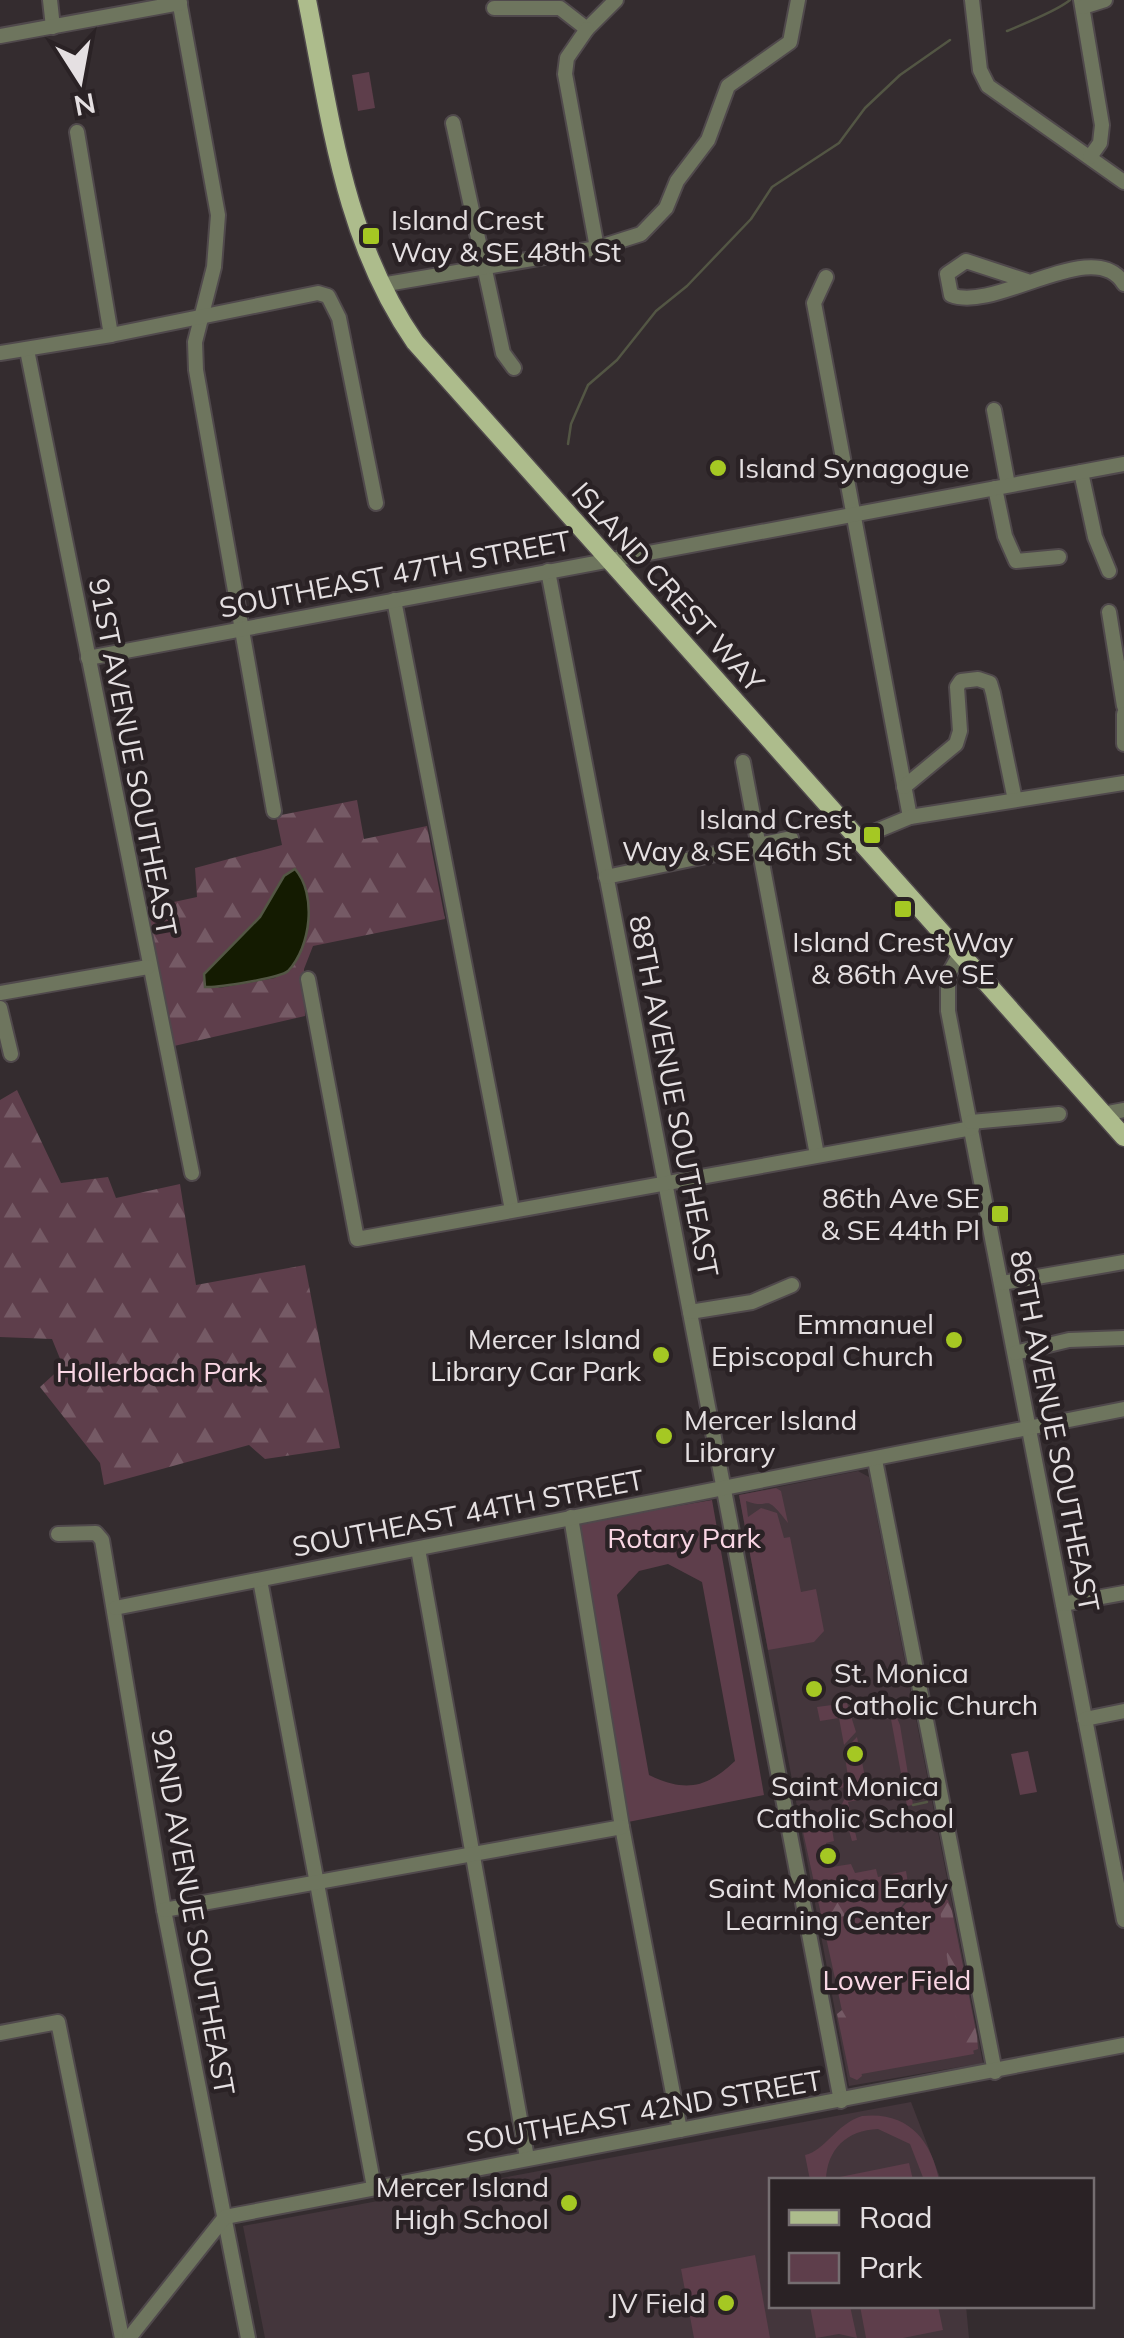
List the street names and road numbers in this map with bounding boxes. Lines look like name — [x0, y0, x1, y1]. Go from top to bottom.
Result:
street label: ISLAND CREST WAY — [565, 474, 773, 700]
street label: SOUTHEAST 47TH STREET — [216, 522, 574, 625]
street label: 91ST AVENUE SOUTHEAST — [82, 575, 185, 939]
street label: 88TH AVENUE SOUTHEAST — [622, 912, 727, 1280]
street label: 86TH AVENUE SOUTHEAST — [1003, 1247, 1108, 1615]
street label: SOUTHEAST 44TH STREET — [289, 1461, 647, 1564]
street label: 92ND AVENUE SOUTHEAST — [144, 1726, 243, 2098]
street label: SOUTHEAST 42ND STREET — [463, 2062, 825, 2159]

